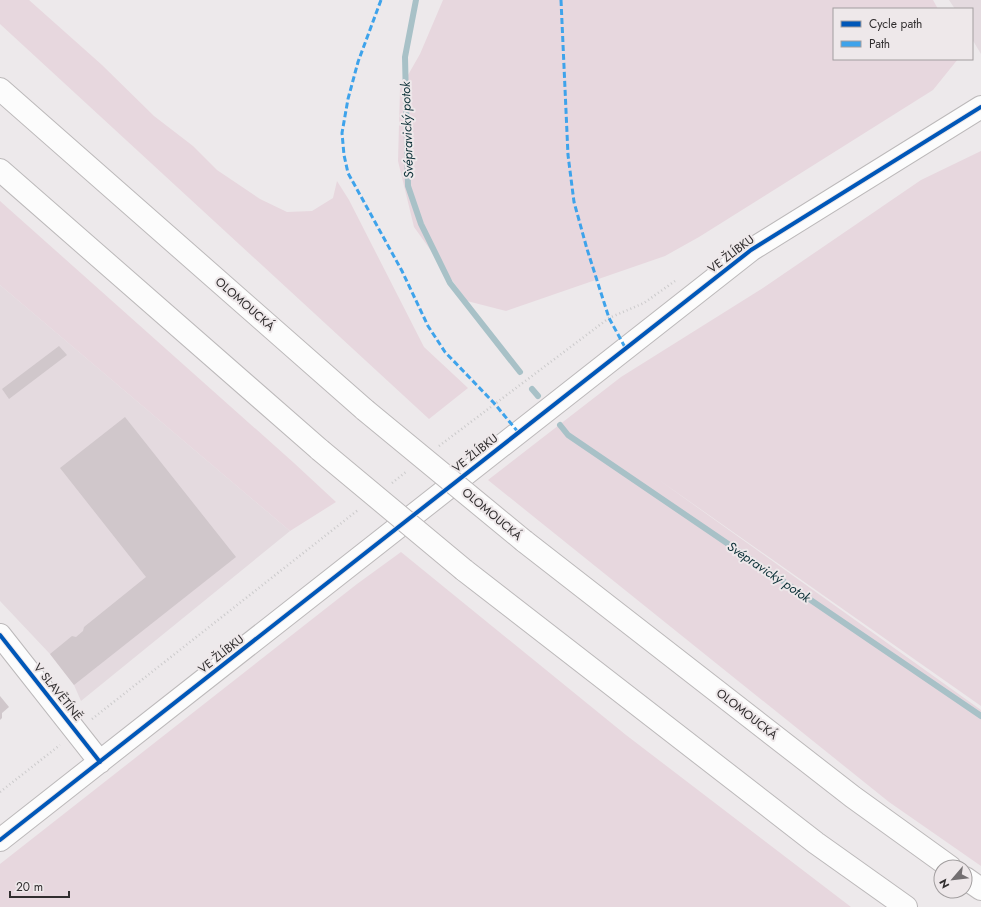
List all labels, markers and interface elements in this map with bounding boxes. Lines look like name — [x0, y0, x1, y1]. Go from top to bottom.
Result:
legend — [833, 8, 973, 60]
text: Cycle path — [869, 15, 922, 33]
text: Path — [869, 35, 890, 53]
water label: Svépravický potok — [396, 81, 418, 179]
street label: VE ŽLÍBKU — [704, 231, 758, 277]
street label: OLOMOUCKÁ — [211, 273, 279, 335]
street label: VE ŽLÍBKU — [448, 429, 502, 477]
street label: OLOMOUCKÁ — [458, 483, 526, 545]
water label: Svépravický potok — [723, 537, 815, 607]
street label: VE ŽLÍBKU — [194, 630, 248, 678]
street label: V SLAVĚTÍNĚ — [29, 659, 87, 725]
street label: OLOMOUCKÁ — [712, 684, 782, 744]
north arrow — [933, 859, 973, 899]
scale bar — [10, 873, 69, 899]
text: N — [935, 876, 953, 891]
text: 20 m — [16, 878, 43, 896]

